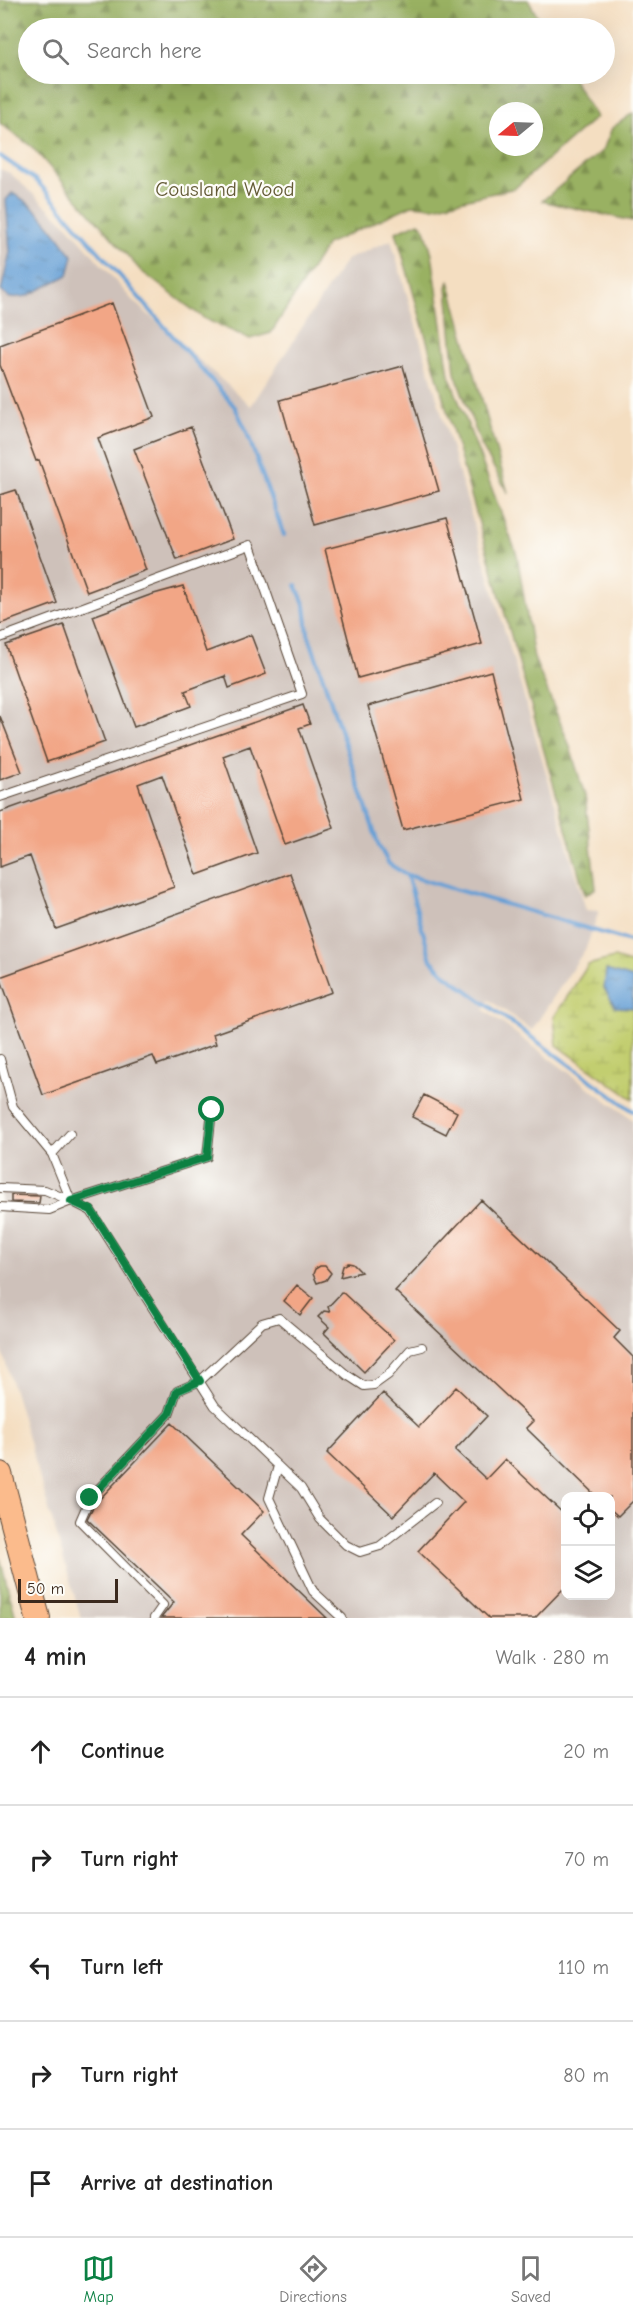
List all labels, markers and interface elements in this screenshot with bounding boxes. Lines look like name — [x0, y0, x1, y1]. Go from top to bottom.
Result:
search box — [18, 18, 615, 84]
icon: search — [39, 35, 72, 68]
text: Search here — [87, 38, 202, 64]
north arrow — [489, 102, 543, 156]
park label: Cousland Wood — [155, 177, 295, 201]
route start — [198, 1096, 224, 1122]
route end — [76, 1484, 102, 1510]
map controls — [561, 1492, 615, 1600]
button: locate — [561, 1492, 615, 1546]
button: layers — [561, 1546, 615, 1600]
scale bar — [18, 1576, 118, 1604]
text: 50 m — [27, 1580, 64, 1598]
text: 4 min — [24, 1642, 87, 1672]
text: Walk · 280 m — [496, 1646, 609, 1669]
icon: ahead — [24, 1735, 57, 1768]
text: Continue — [81, 1738, 164, 1764]
text: 20 m — [563, 1740, 609, 1763]
icon: right — [24, 1843, 57, 1876]
text: Turn right — [81, 1846, 178, 1872]
text: 70 m — [564, 1848, 609, 1871]
icon: left — [24, 1951, 57, 1984]
text: Turn left — [81, 1954, 163, 1980]
text: 110 m — [558, 1956, 609, 1979]
icon: right — [24, 2059, 57, 2092]
text: Turn right — [81, 2062, 178, 2088]
text: 80 m — [563, 2064, 609, 2087]
icon: arrive — [24, 2167, 57, 2200]
text: Arrive at destination — [81, 2170, 273, 2196]
tab: Map — [82, 2252, 115, 2306]
tab: Directions — [279, 2252, 347, 2306]
tab: Saved — [511, 2252, 551, 2306]

